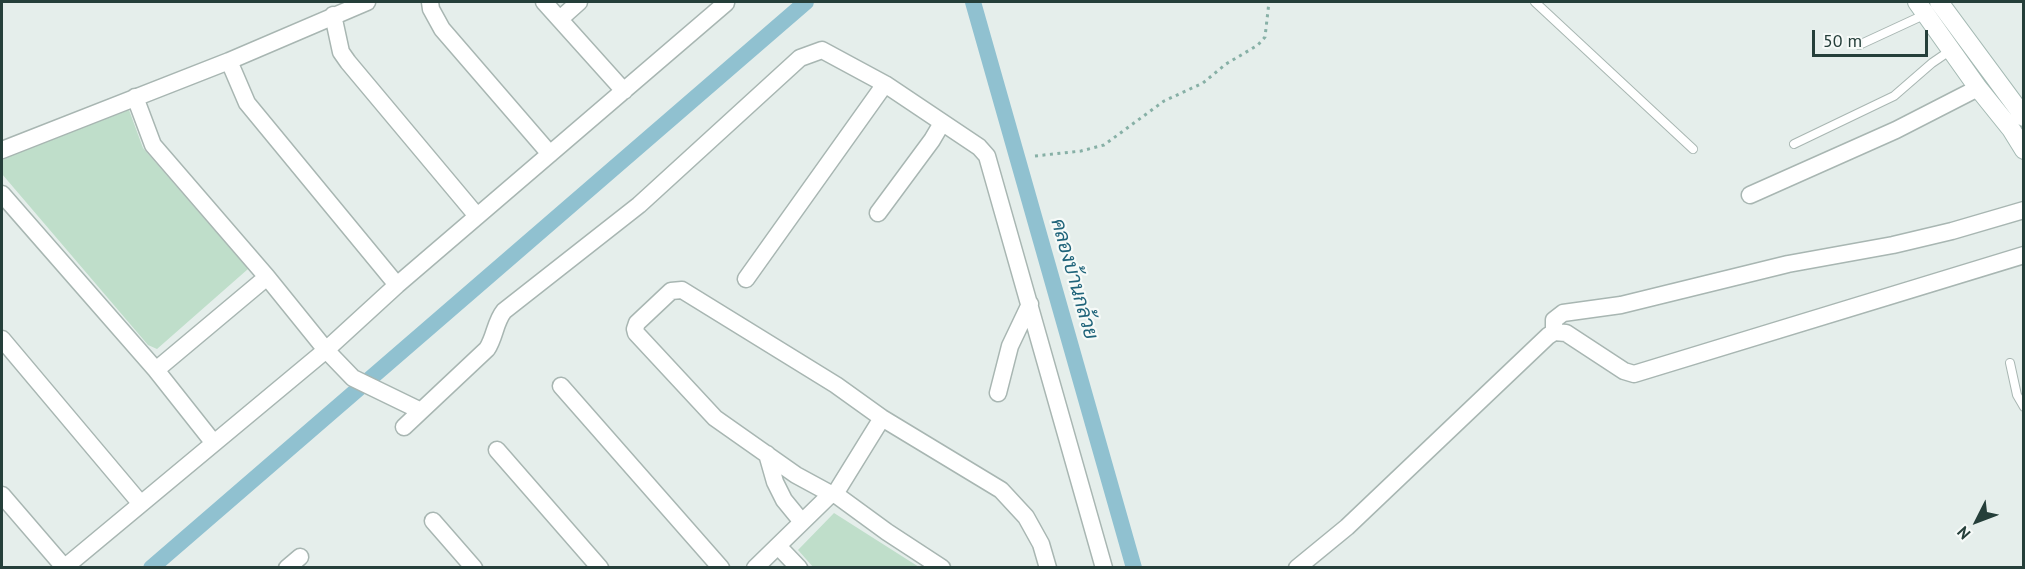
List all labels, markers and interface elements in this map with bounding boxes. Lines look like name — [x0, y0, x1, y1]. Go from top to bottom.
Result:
scale bar — [1815, 18, 1930, 56]
text: 50 m — [1823, 29, 1862, 52]
water label: คลองบ้านกล้วย — [1045, 216, 1103, 342]
north arrow — [1947, 491, 2007, 551]
text: N — [1953, 522, 1975, 544]

